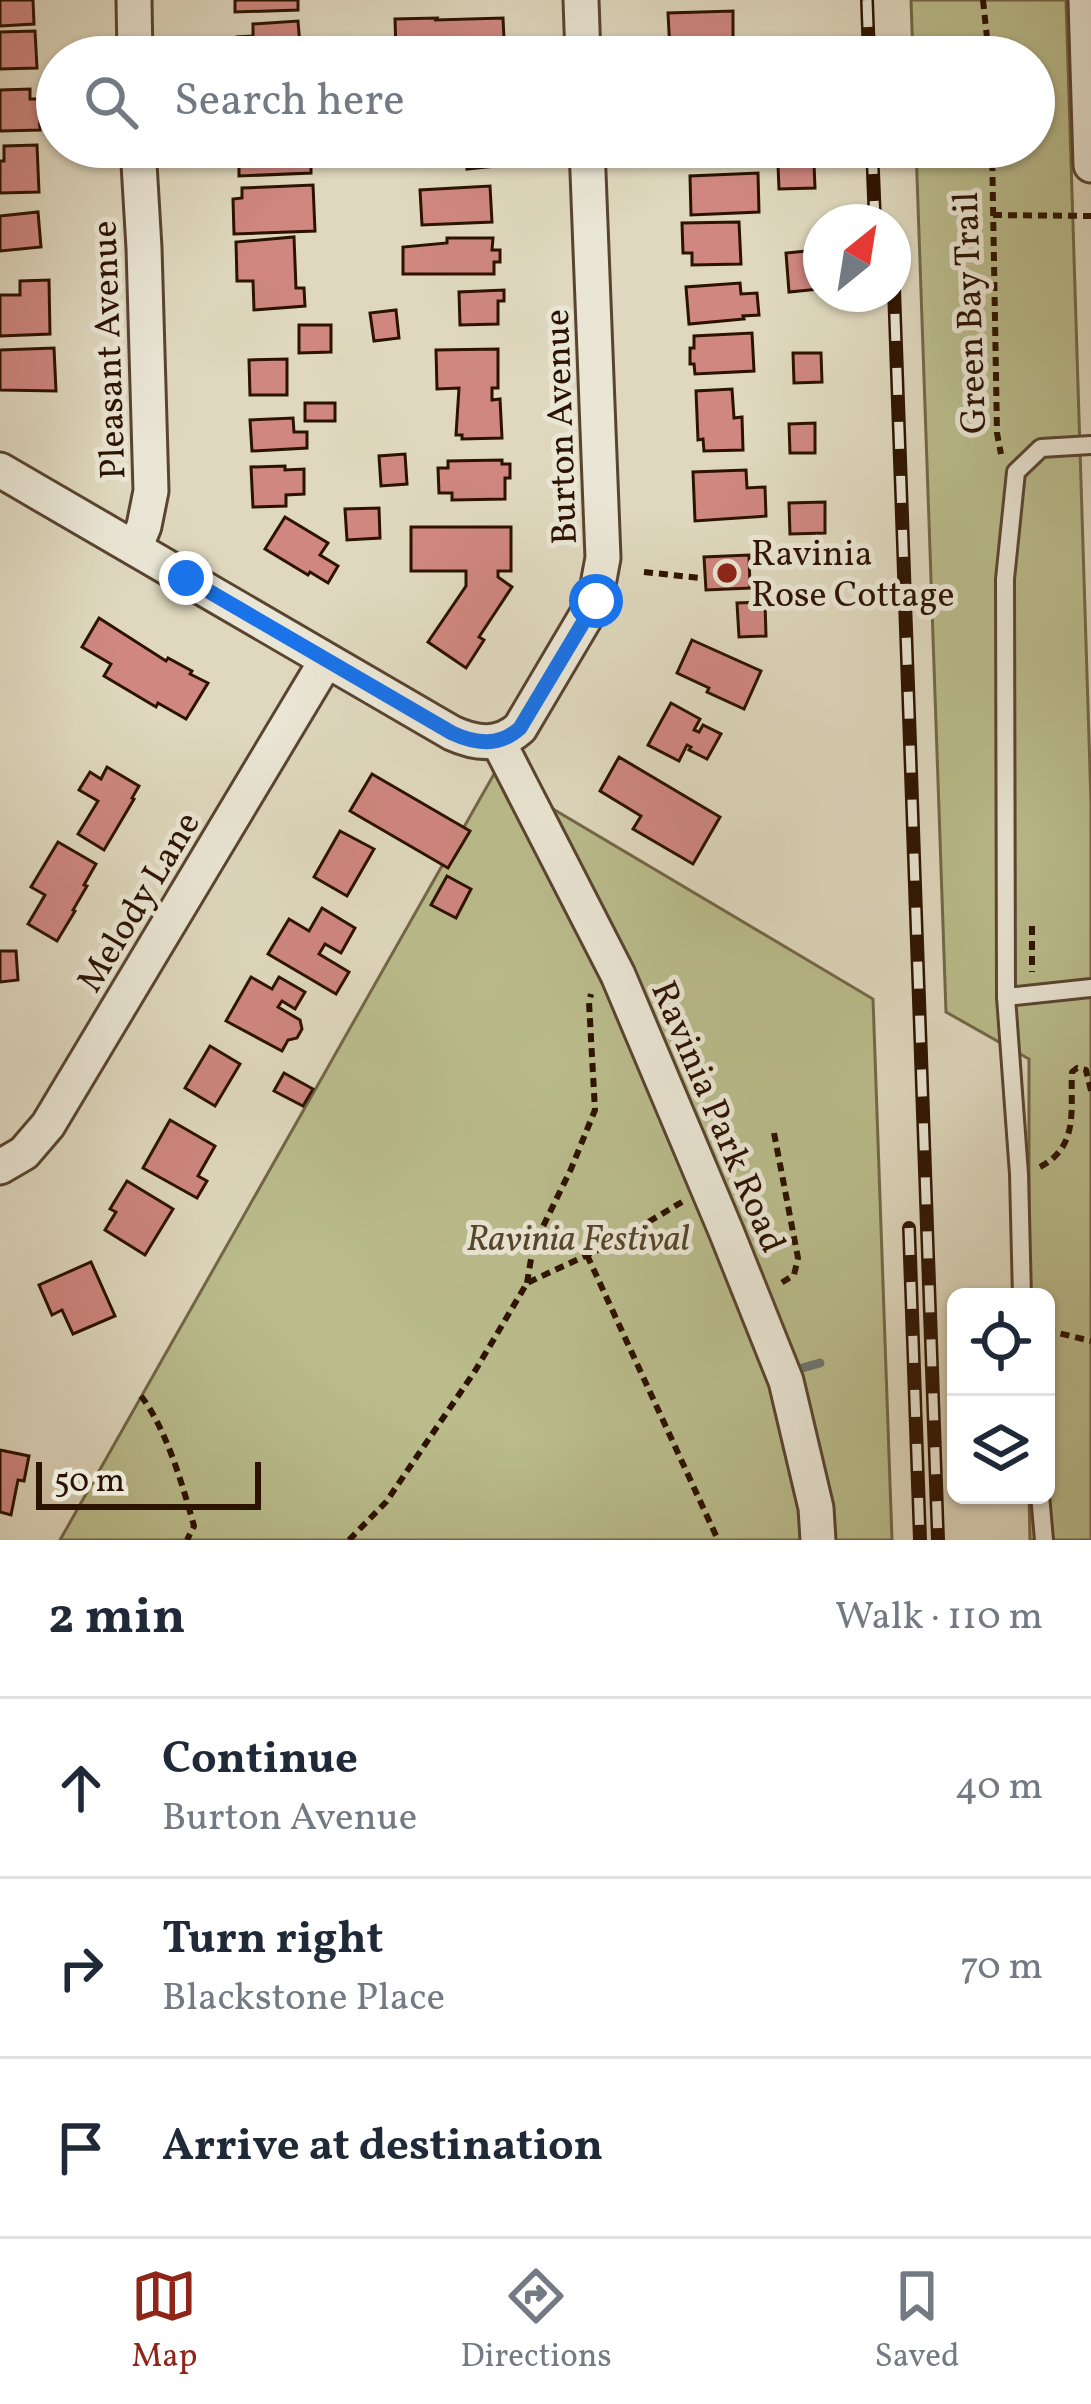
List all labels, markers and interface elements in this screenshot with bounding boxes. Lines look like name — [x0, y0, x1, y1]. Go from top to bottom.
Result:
search box — [36, 36, 1055, 168]
icon: search — [78, 69, 144, 135]
text: Search here — [174, 71, 405, 134]
street label: Green Bay Trail — [943, 191, 1001, 435]
north arrow — [803, 204, 911, 312]
street label: Pleasant Avenue — [81, 220, 141, 480]
street label: Burton Avenue — [534, 308, 592, 546]
place label: Ravinia Rose Cottage — [751, 531, 955, 622]
route end — [159, 551, 213, 605]
marker: Ravinia Rose Cottage — [714, 560, 740, 586]
route start — [569, 574, 623, 628]
street label: Melody Lane — [67, 803, 214, 1003]
street label: Ravinia Park Road — [636, 974, 796, 1261]
park label: Ravinia Festival — [466, 1216, 690, 1266]
map controls — [947, 1288, 1055, 1504]
button: locate — [947, 1288, 1055, 1396]
button: layers — [947, 1396, 1055, 1504]
scale bar — [36, 1456, 261, 1509]
text: 50 m — [54, 1460, 125, 1506]
text: 2 min — [48, 1583, 186, 1654]
text: Walk · 110 m — [835, 1591, 1043, 1645]
text: Continue — [162, 1729, 358, 1792]
icon: ahead — [48, 1755, 114, 1821]
text: 40 m — [955, 1761, 1043, 1815]
text: Burton Avenue — [162, 1792, 417, 1846]
text: Turn right — [162, 1909, 383, 1972]
icon: right — [48, 1935, 114, 2001]
text: 70 m — [960, 1941, 1043, 1995]
text: Blackstone Place — [162, 1972, 445, 2026]
icon: arrive — [48, 2115, 114, 2181]
text: Arrive at destination — [162, 2116, 603, 2179]
tab: Map — [131, 2263, 198, 2381]
tab: Directions — [460, 2263, 612, 2381]
tab: Saved — [875, 2263, 960, 2381]

